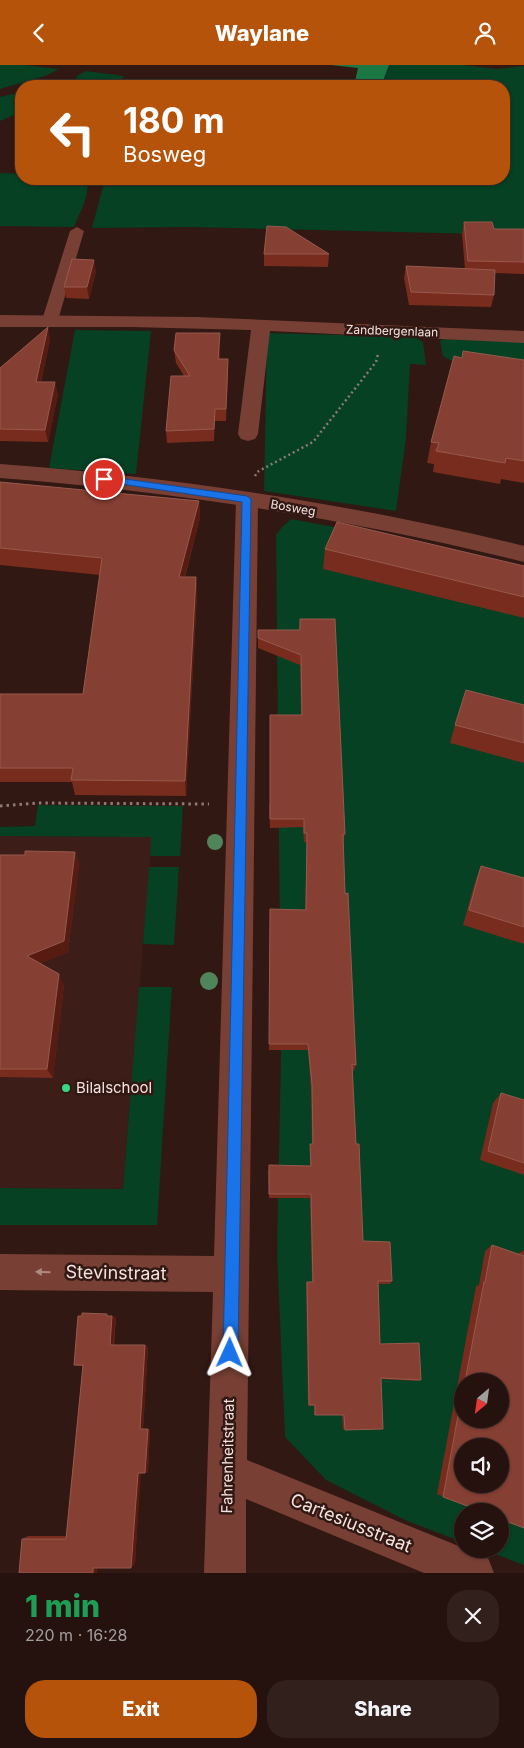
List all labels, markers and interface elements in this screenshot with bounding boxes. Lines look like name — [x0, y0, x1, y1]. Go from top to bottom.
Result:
icon: back — [25, 19, 53, 47]
icon: person — [471, 19, 499, 47]
text: Waylane — [215, 20, 309, 46]
text: 180 m — [123, 99, 225, 141]
icon: left — [40, 100, 105, 165]
text: Bosweg — [123, 141, 206, 167]
street label: Zandbergenlaan — [346, 321, 438, 340]
pin — [83, 458, 125, 500]
icon: arrive — [90, 465, 118, 493]
street label: Bosweg — [269, 496, 317, 519]
place label: Bilalschool — [76, 1078, 152, 1097]
marker: Bilalschool — [60, 1082, 72, 1094]
street label: Stevinstraat — [65, 1261, 167, 1284]
one-way arrow — [35, 1268, 51, 1276]
position arrow — [203, 1326, 255, 1378]
north arrow — [454, 1373, 509, 1427]
map controls — [454, 1373, 509, 1558]
street label: Fahrenheitstraat — [217, 1398, 238, 1514]
button: sound — [454, 1438, 509, 1493]
street label: Cartesiusstraat — [288, 1489, 415, 1556]
button: layers — [454, 1503, 509, 1558]
text: 1 min — [25, 1588, 100, 1624]
button: close — [447, 1590, 499, 1642]
text: 220 m · 16:28 — [25, 1625, 127, 1645]
button: Exit — [25, 1680, 257, 1738]
button: Share — [267, 1680, 499, 1738]

